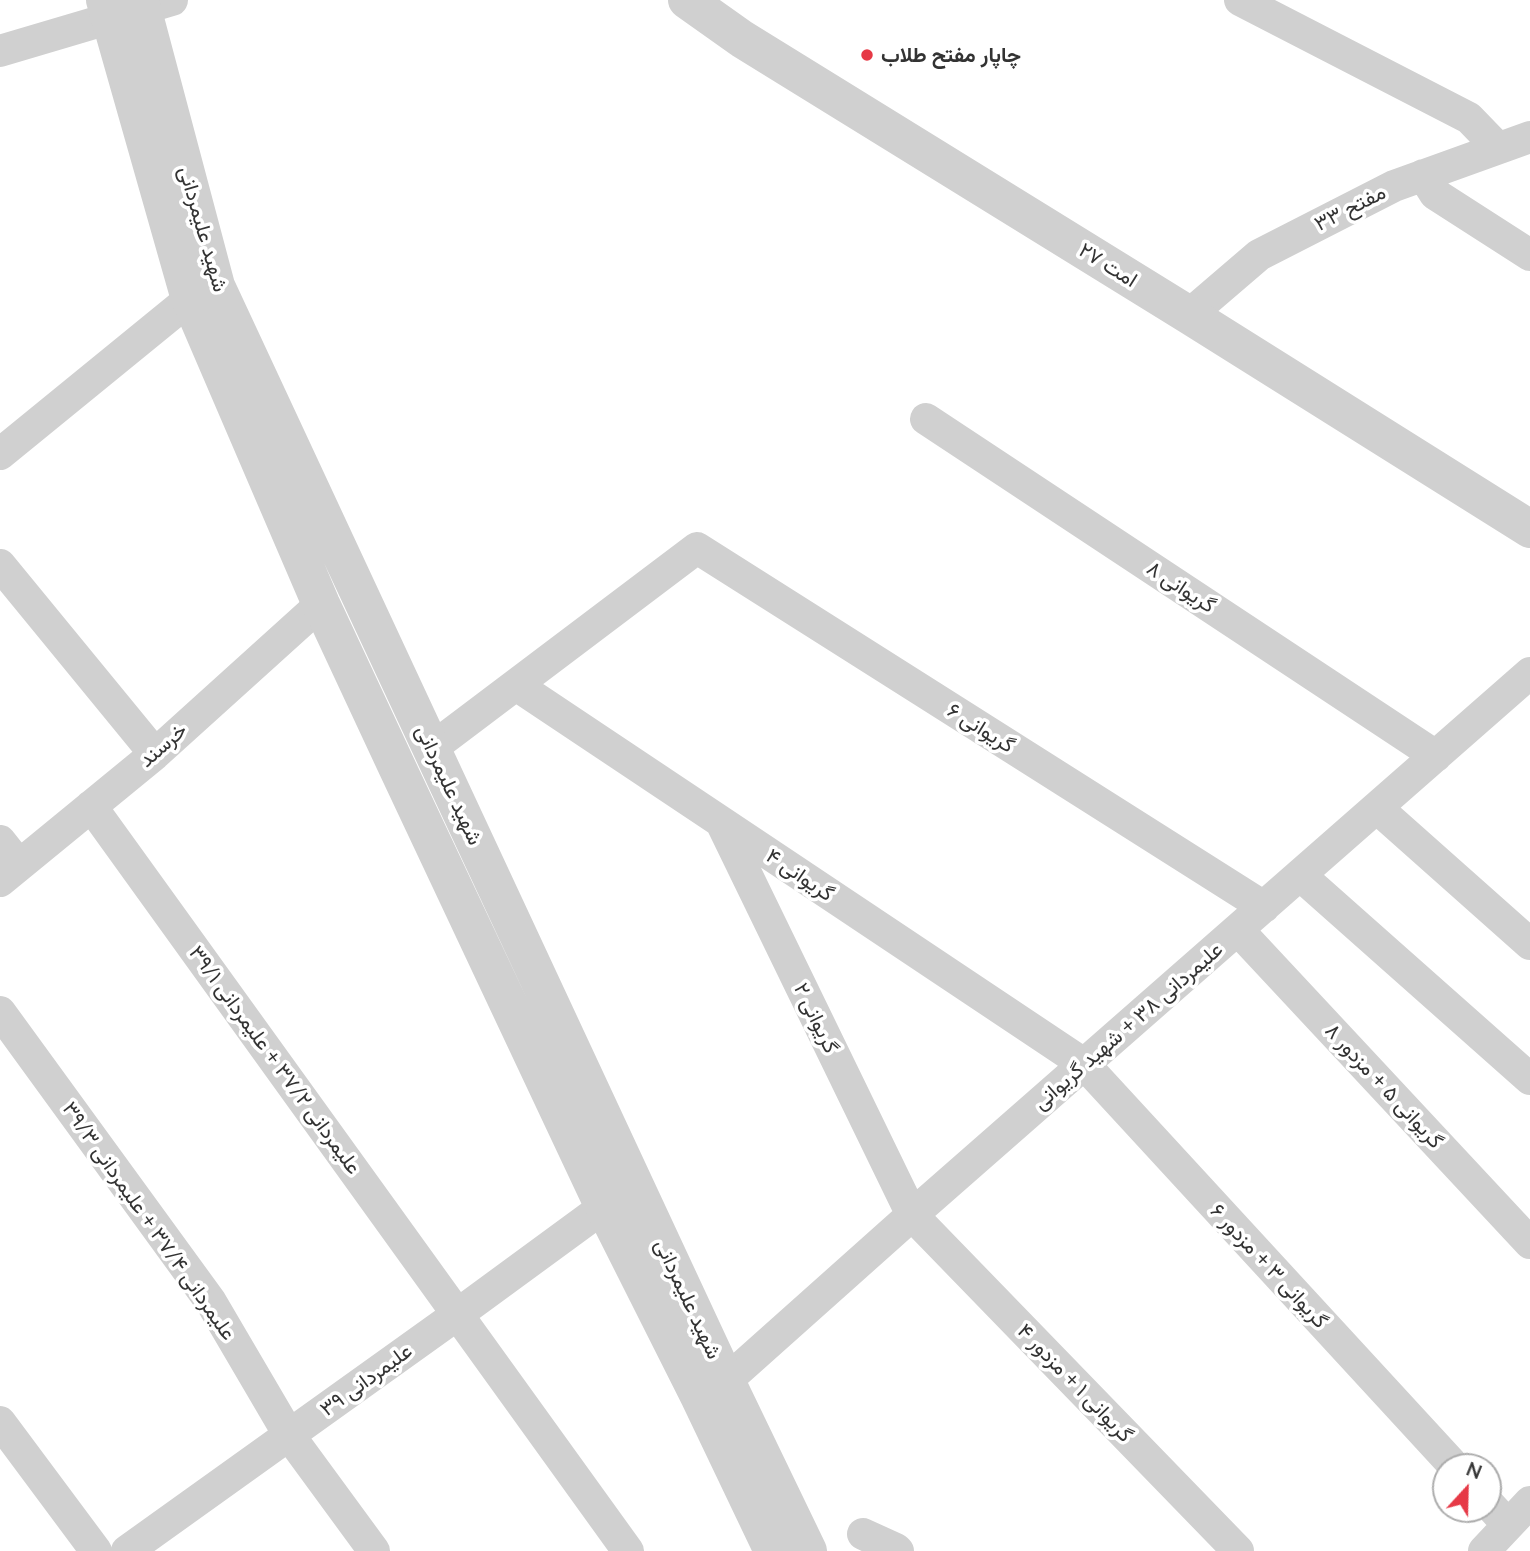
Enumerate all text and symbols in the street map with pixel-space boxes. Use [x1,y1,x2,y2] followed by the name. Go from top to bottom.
[881,42,1021,68] place label: چاپار مفتح طلاب
[859,47,875,63] marker: چاپار مفتح طلاب
[173,163,233,295] street label: شهید علیمردانی
[1310,179,1390,237] street label: مفتح ۳۳
[1074,237,1142,293] street label: امت ۲۷
[1142,556,1220,618] street label: گریوانی ۸
[943,698,1019,758] street label: گریوانی ۶
[134,717,192,773] street label: خرسند
[410,721,488,849] street label: شهید علیمردانی
[761,843,839,907] street label: گریوانی ۴
[1028,937,1228,1115] street label: علیمردانی ۳۸ + شهید گریوانی
[184,941,366,1179] street label: علیمردانی ۳۷/۲ + علیمردانی ۳۹/۱
[788,979,844,1057] street label: گریوانی ۲
[1320,1018,1448,1154] street label: گریوانی ۵ + مزدور ۸
[57,1097,241,1345] street label: علیمردانی ۳۷/۴ + علیمردانی ۳۹/۳
[1205,1199,1333,1333] street label: گریوانی ۳ + مزدور ۶
[649,1235,727,1363] street label: شهید علیمردانی
[1012,1319,1138,1447] street label: گریوانی ۱ + مزدور ۴
[315,1338,417,1422] street label: علیمردانی ۳۹
[1432,1453,1502,1523] north arrow
[1463,1457,1485,1483] text: N

